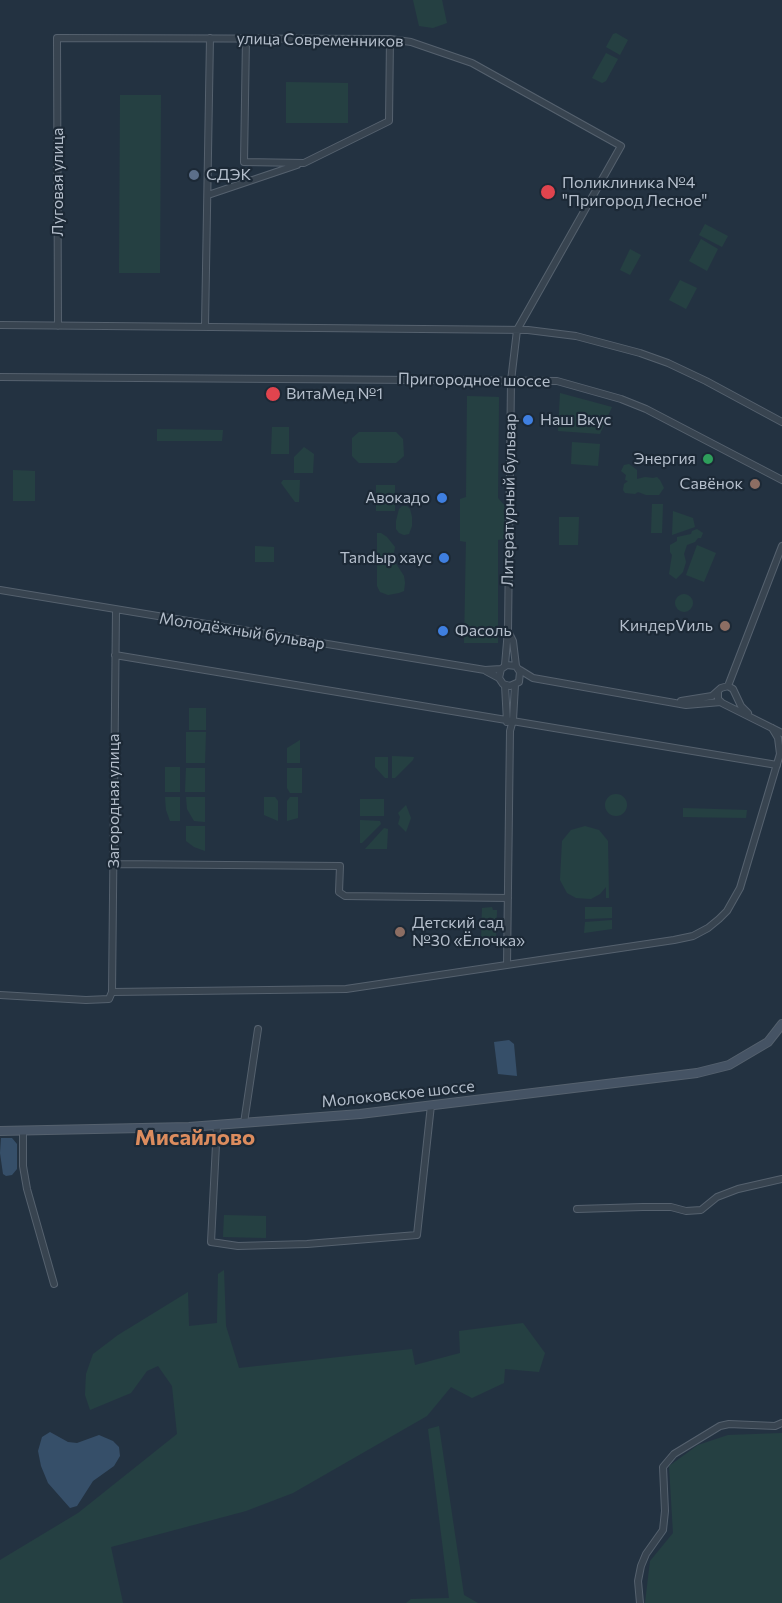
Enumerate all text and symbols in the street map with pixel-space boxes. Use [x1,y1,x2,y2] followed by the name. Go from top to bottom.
[236,29,404,51] street label: улица Современников
[48,128,68,236] street label: Луговая улица
[206,165,251,185] place label: СДЭК
[187,168,201,182] marker: СДЭК
[562,173,708,211] place label: Поликлиника №4 "Пригород Лесное"
[539,183,557,201] marker: Поликлиника №4 "Пригород Лесное"
[398,369,550,391] street label: Пригородное шоссе
[286,384,383,404] place label: ВитаМед №1
[264,385,282,403] marker: ВитаМед №1
[540,410,611,430] place label: Наш Вкус
[498,413,520,587] street label: Литературный бульвар
[521,413,535,427] marker: Наш Вкус
[634,449,696,469] place label: Энергия
[701,452,715,466] marker: Энергия
[680,474,743,494] place label: Савёнок
[748,477,762,491] marker: Савёнок
[365,488,430,508] place label: Авокадо
[435,491,449,505] marker: Авокадо
[340,548,432,568] place label: Tandыр хаус
[437,551,451,565] marker: Tandыр хаус
[158,608,326,654] street label: Молодёжный бульвар
[619,616,713,636] place label: КиндерVиль
[718,619,732,633] marker: КиндерVиль
[455,621,512,641] place label: Фасоль
[436,624,450,638] marker: Фасоль
[104,734,124,868] street label: Загородная улица
[412,913,525,951] place label: Детский сад №30 «Ёлочка»
[393,925,407,939] marker: Детский сад №30 «Ёлочка»
[320,1076,476,1112] street label: Молоковское шоссе
[135,1125,255,1151] district label: Мисайлово

